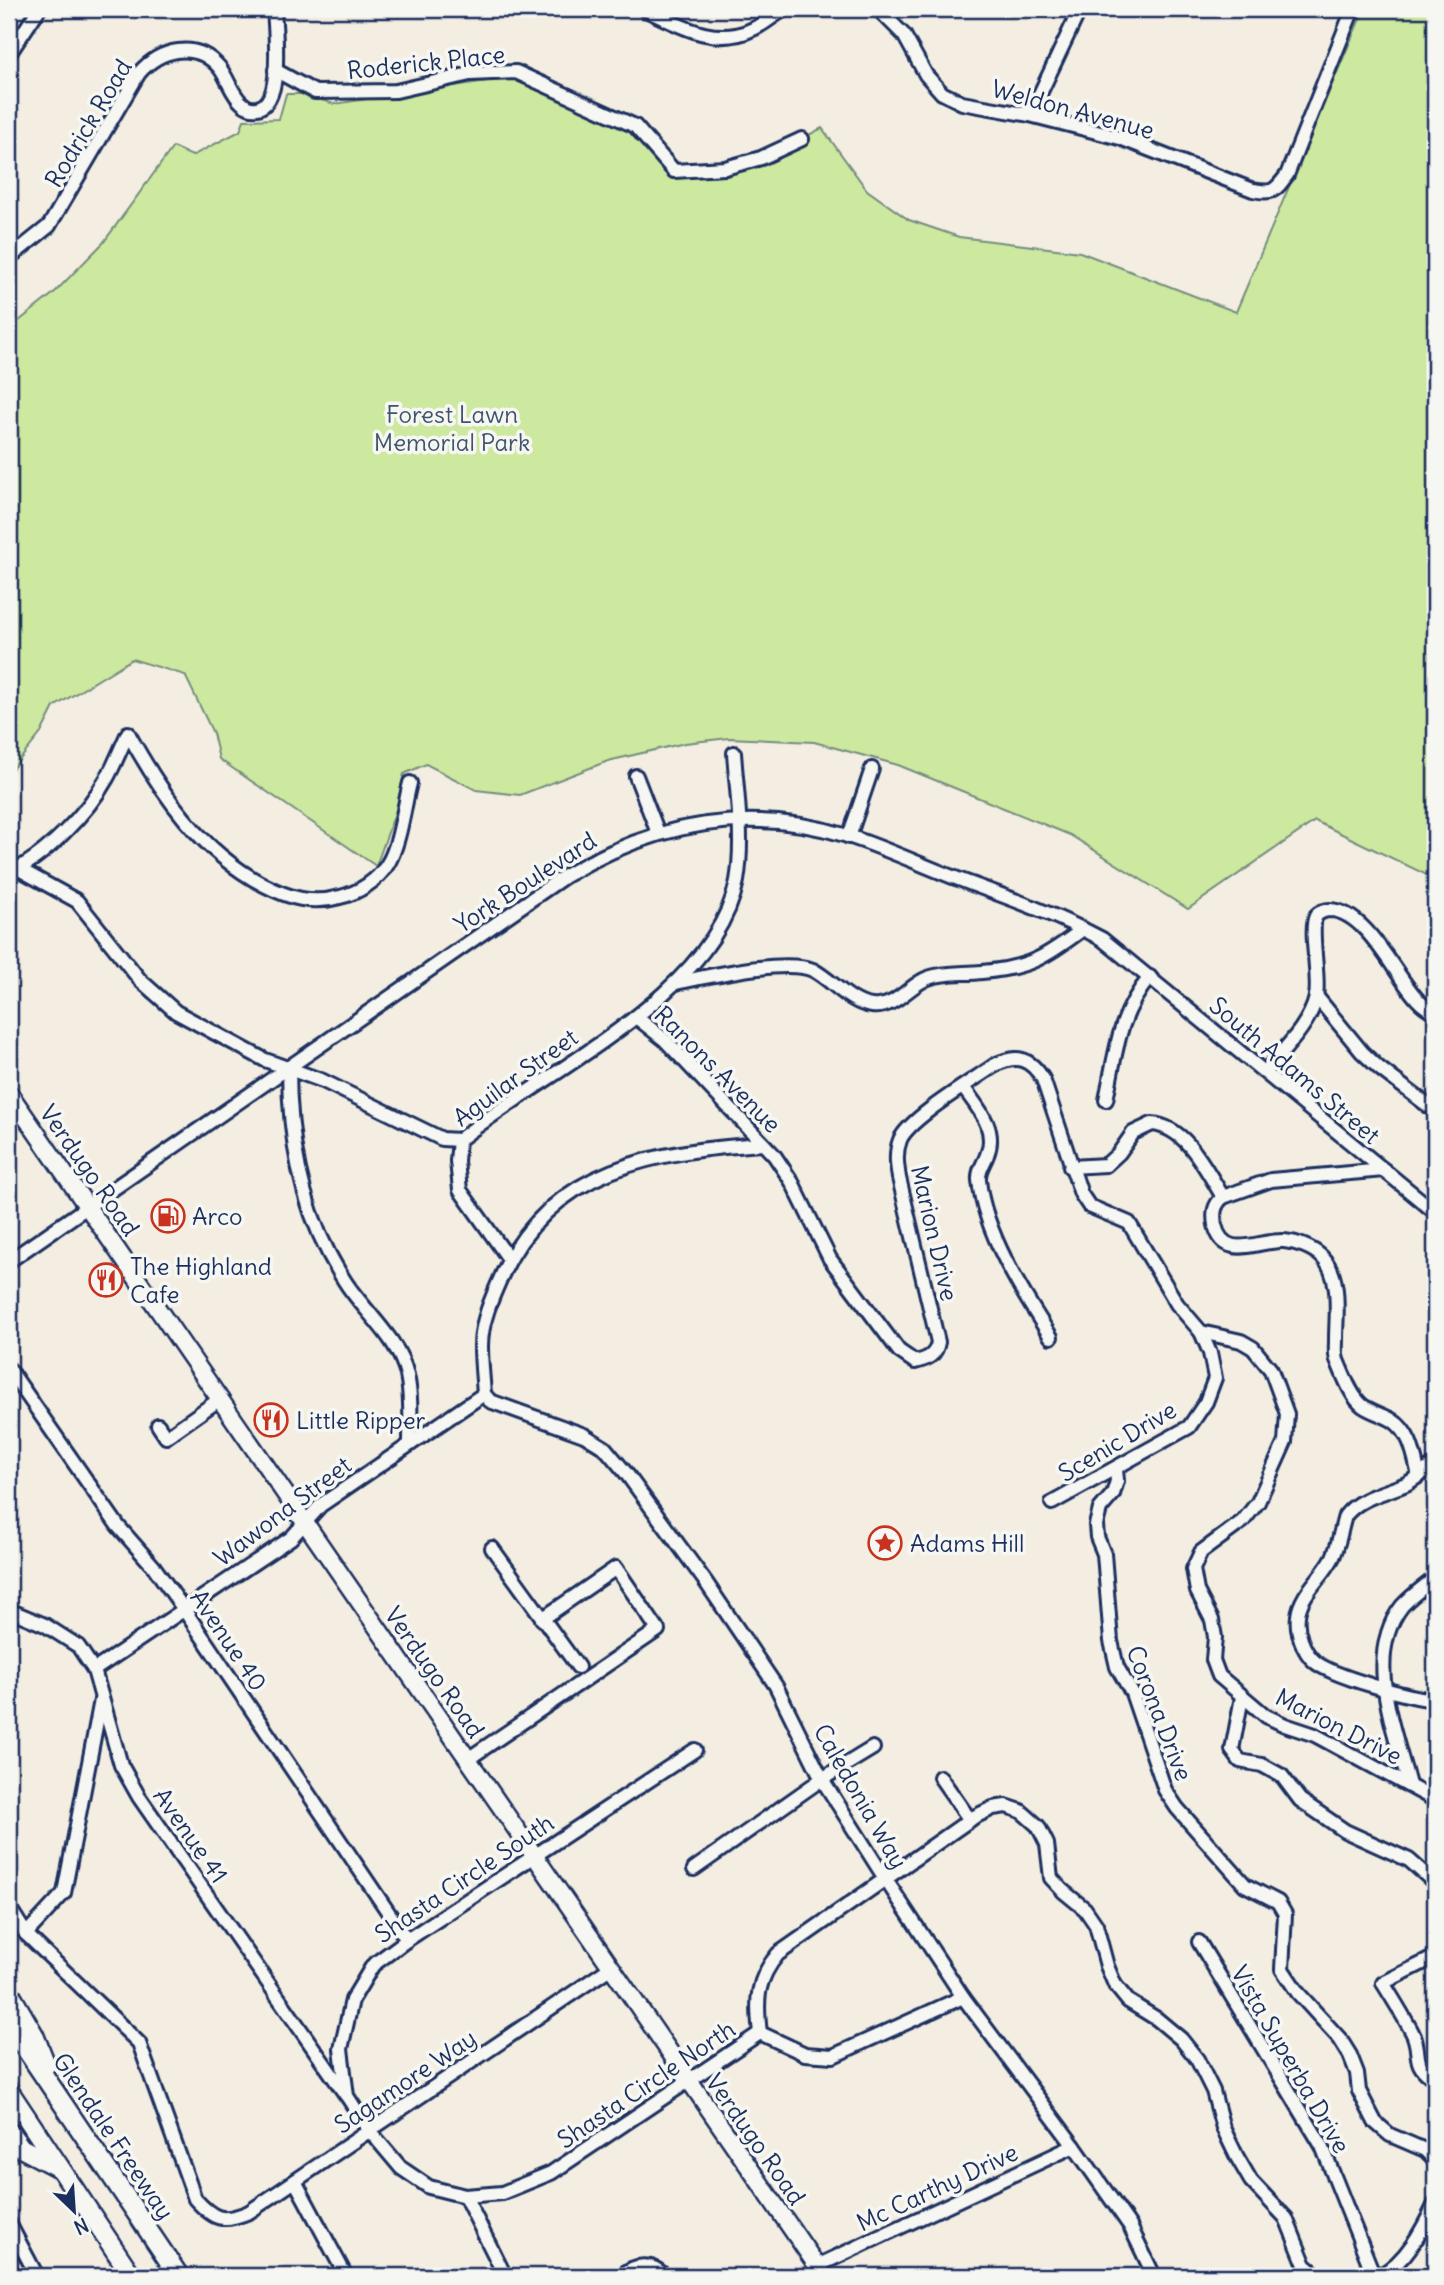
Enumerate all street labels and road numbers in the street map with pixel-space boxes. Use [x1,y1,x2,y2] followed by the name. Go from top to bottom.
[345,39,507,85] street label: Roderick Place
[38,53,138,193] street label: Rodrick Road
[989,73,1157,145] street label: Weldon Avenue
[448,825,602,939] street label: York Boulevard
[1204,990,1386,1150] street label: South Adams Street
[648,999,788,1139] street label: Ranons Avenue
[447,1022,583,1132] street label: Aguilar Street
[34,1099,146,1241] street label: Verdugo Road
[905,1162,965,1304] street label: Marion Drive
[1053,1394,1181,1488] street label: Scenic Drive
[207,1450,357,1572] street label: Wawona Street
[184,1584,274,1696] street label: Avenue 40
[379,1601,491,1743] street label: Verdugo Road
[1121,1641,1199,1785] street label: Corona Drive
[1271,1681,1407,1771] street label: Marion Drive
[807,1718,915,1874] street label: Caledonia Way
[147,1782,235,1888] street label: Avenue 41
[369,1807,559,1949] street label: Shasta Circle South
[1225,1960,1357,2158] street label: Vista Superba Drive
[551,2013,741,2155] street label: Shasta Circle North
[328,2023,482,2139] street label: Sagamore Way
[47,2047,181,2225] street label: Glendale Freeway
[700,2068,812,2210] street label: Verdugo Road
[852,2137,1022,2237] street label: Mc Carthy Drive

